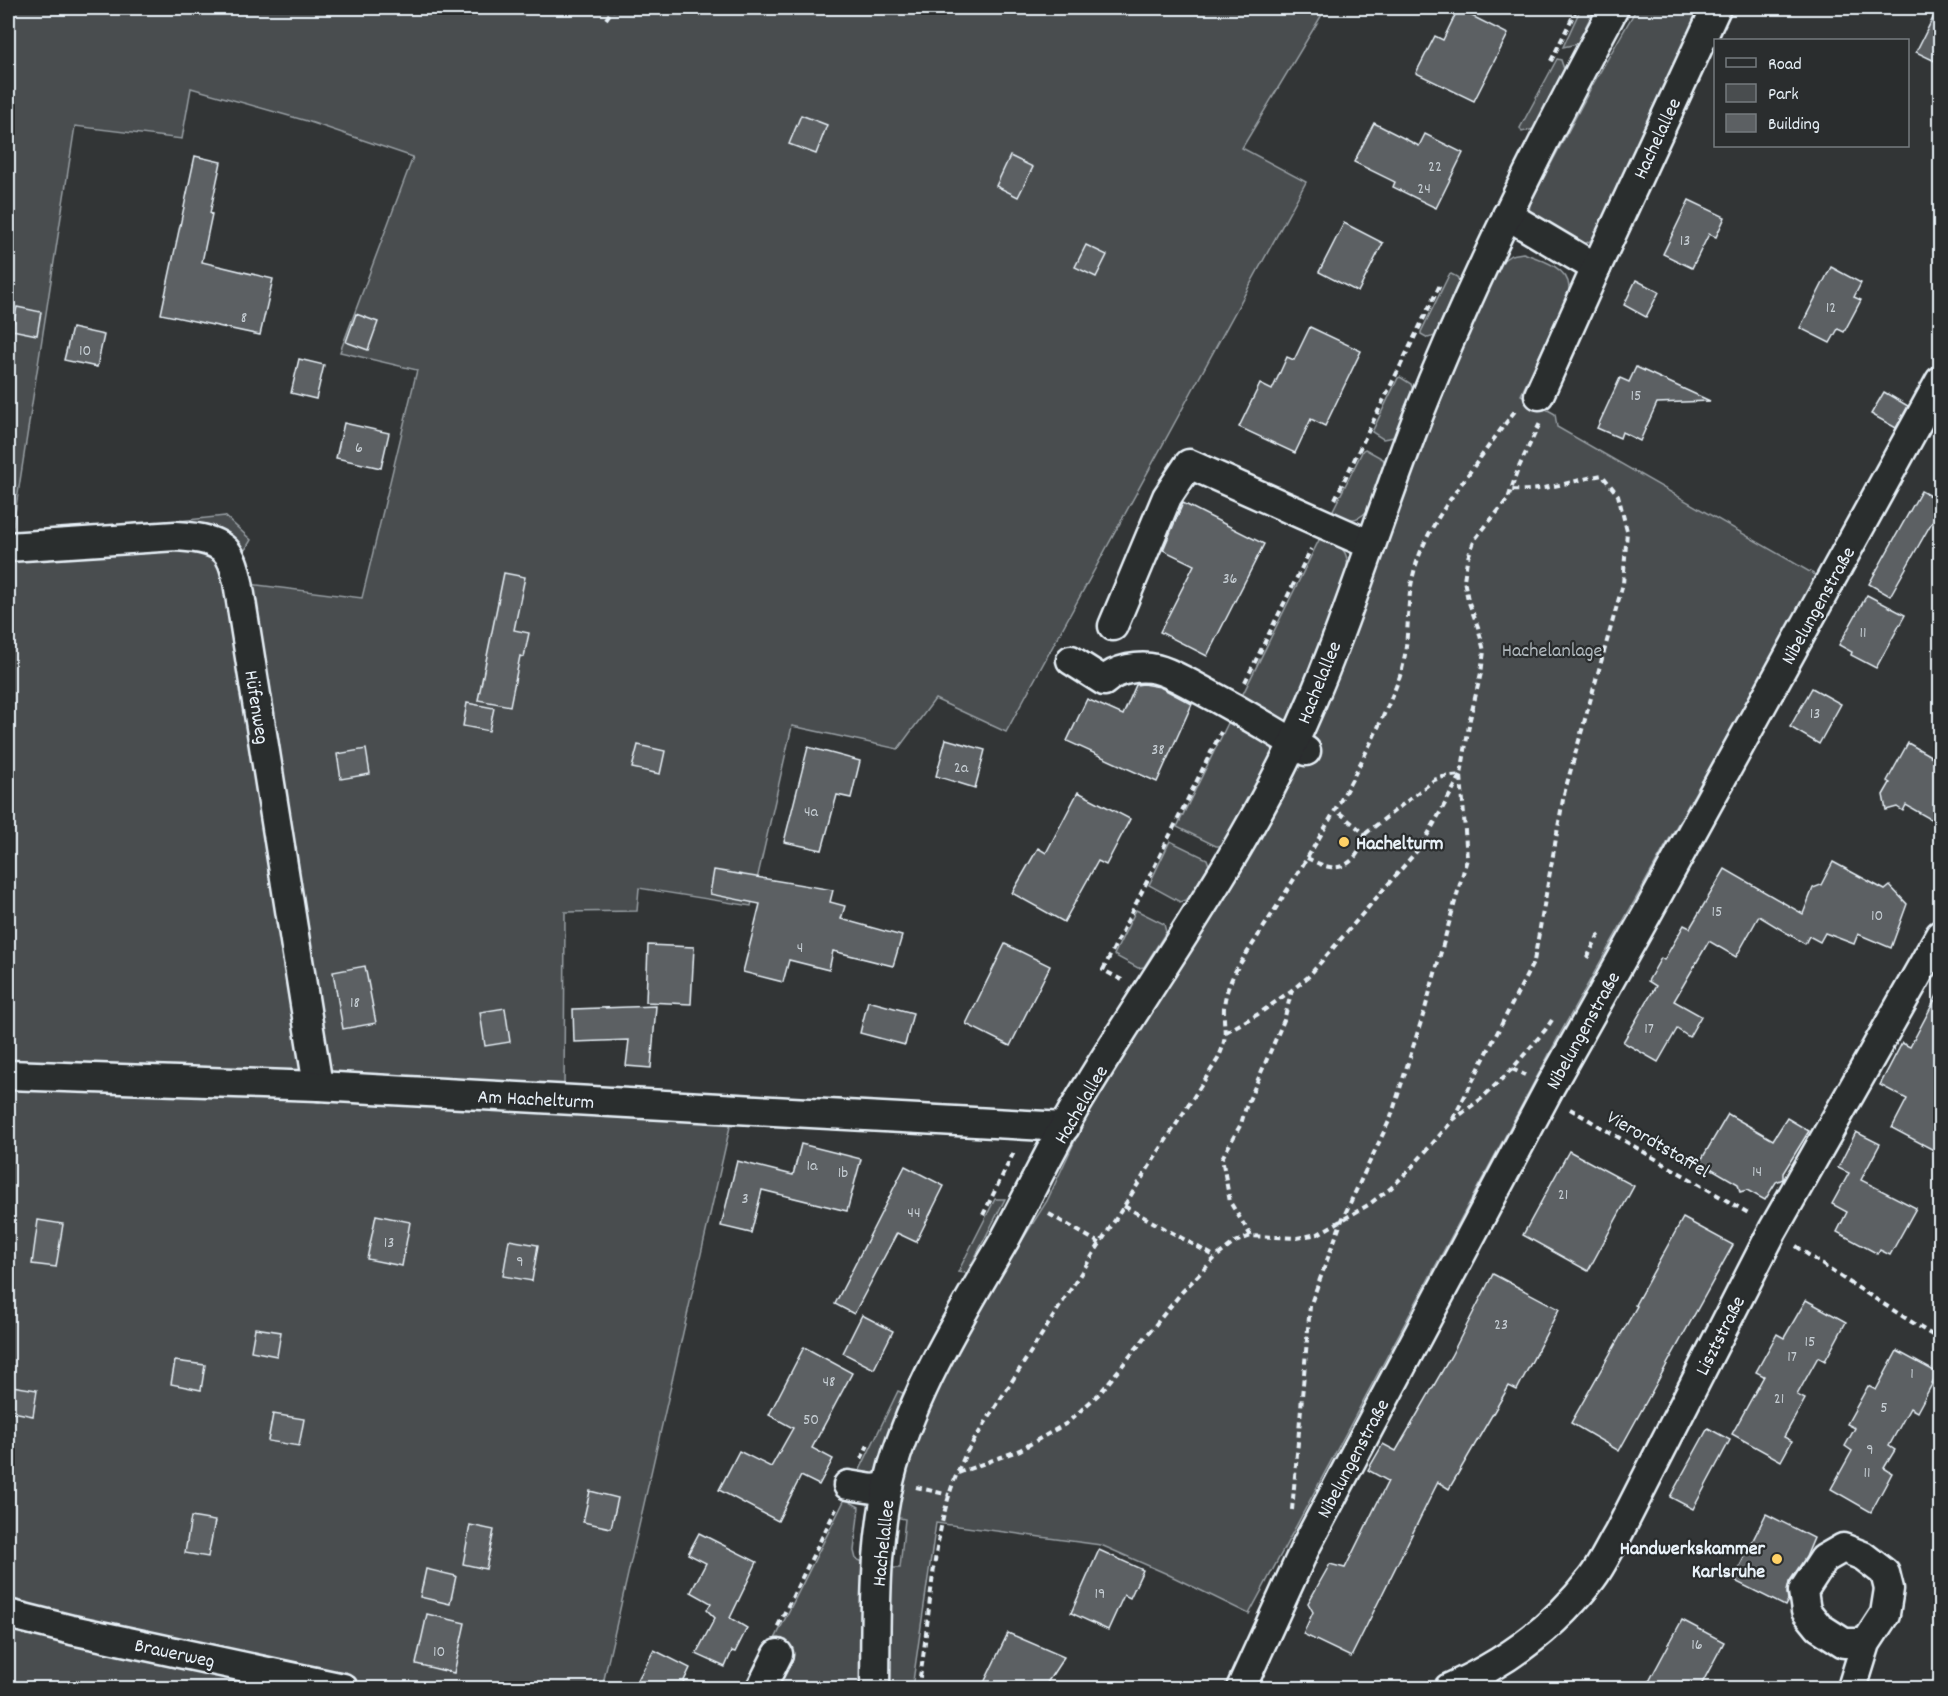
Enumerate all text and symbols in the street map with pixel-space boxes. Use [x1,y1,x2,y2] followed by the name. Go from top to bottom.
[1714,39,1909,147] legend
[1768,53,1802,78] text: Road
[1768,83,1799,108] text: Park
[1628,94,1690,185] street label: Hachelallee
[1768,113,1820,138] text: Building
[1428,156,1442,179] house number: 22
[1417,178,1431,201] house number: 24
[1680,230,1690,253] house number: 13
[1826,297,1836,320] house number: 12
[241,307,247,330] house number: 8
[79,340,91,363] house number: 10
[1631,385,1641,408] house number: 15
[355,437,363,460] house number: 6
[1776,542,1864,671] street label: Nibelungenstraße
[1223,568,1238,591] house number: 36
[1859,622,1867,645] house number: 11
[1292,637,1350,729] street label: Hachelallee
[1502,638,1603,666] park label: Hachelanlage
[235,669,275,746] street label: Hüfenweg
[1810,703,1820,726] house number: 13
[1151,739,1165,762] house number: 38
[954,757,969,780] house number: 2a
[804,801,819,824] house number: 4a
[1356,831,1444,859] place label: Hachelturm
[1337,835,1351,849] marker: Hachelturm
[1712,901,1722,924] house number: 15
[1871,905,1883,928] house number: 10
[797,937,803,960] house number: 4
[1541,967,1629,1096] street label: Nibelungenstraße
[350,992,360,1015] house number: 18
[1644,1018,1654,1041] house number: 17
[1049,1061,1117,1150] street label: Hachelallee
[477,1084,595,1118] street label: Am Hachelturm
[1601,1105,1714,1187] street label: Vierordtstaffel
[806,1155,818,1178] house number: 1a
[1752,1161,1762,1184] house number: 14
[838,1162,848,1185] house number: 1b
[1558,1184,1568,1207] house number: 21
[741,1188,749,1211] house number: 3
[907,1202,921,1225] house number: 44
[384,1232,394,1255] house number: 13
[516,1251,524,1274] house number: 9
[1690,1291,1754,1381] street label: Lisztstraße
[1494,1314,1508,1337] house number: 23
[1805,1331,1815,1354] house number: 15
[1787,1346,1797,1369] house number: 17
[1910,1363,1914,1386] house number: 1
[822,1371,836,1394] house number: 48
[1774,1388,1784,1411] house number: 21
[1311,1395,1398,1524] street label: Nibelungenstraße
[1880,1397,1888,1420] house number: 5
[803,1409,819,1432] house number: 50
[1866,1439,1874,1462] house number: 9
[1863,1462,1871,1485] house number: 11
[867,1498,903,1588] street label: Hachelallee
[1620,1536,1766,1587] place label: Handwerkskammer Karlsruhe
[1770,1552,1784,1566] marker: Handwerkskammer Karlsruhe
[1095,1583,1105,1606] house number: 19
[132,1633,217,1677] street label: Brauerweg
[1691,1634,1703,1657] house number: 16
[433,1641,445,1664] house number: 10

